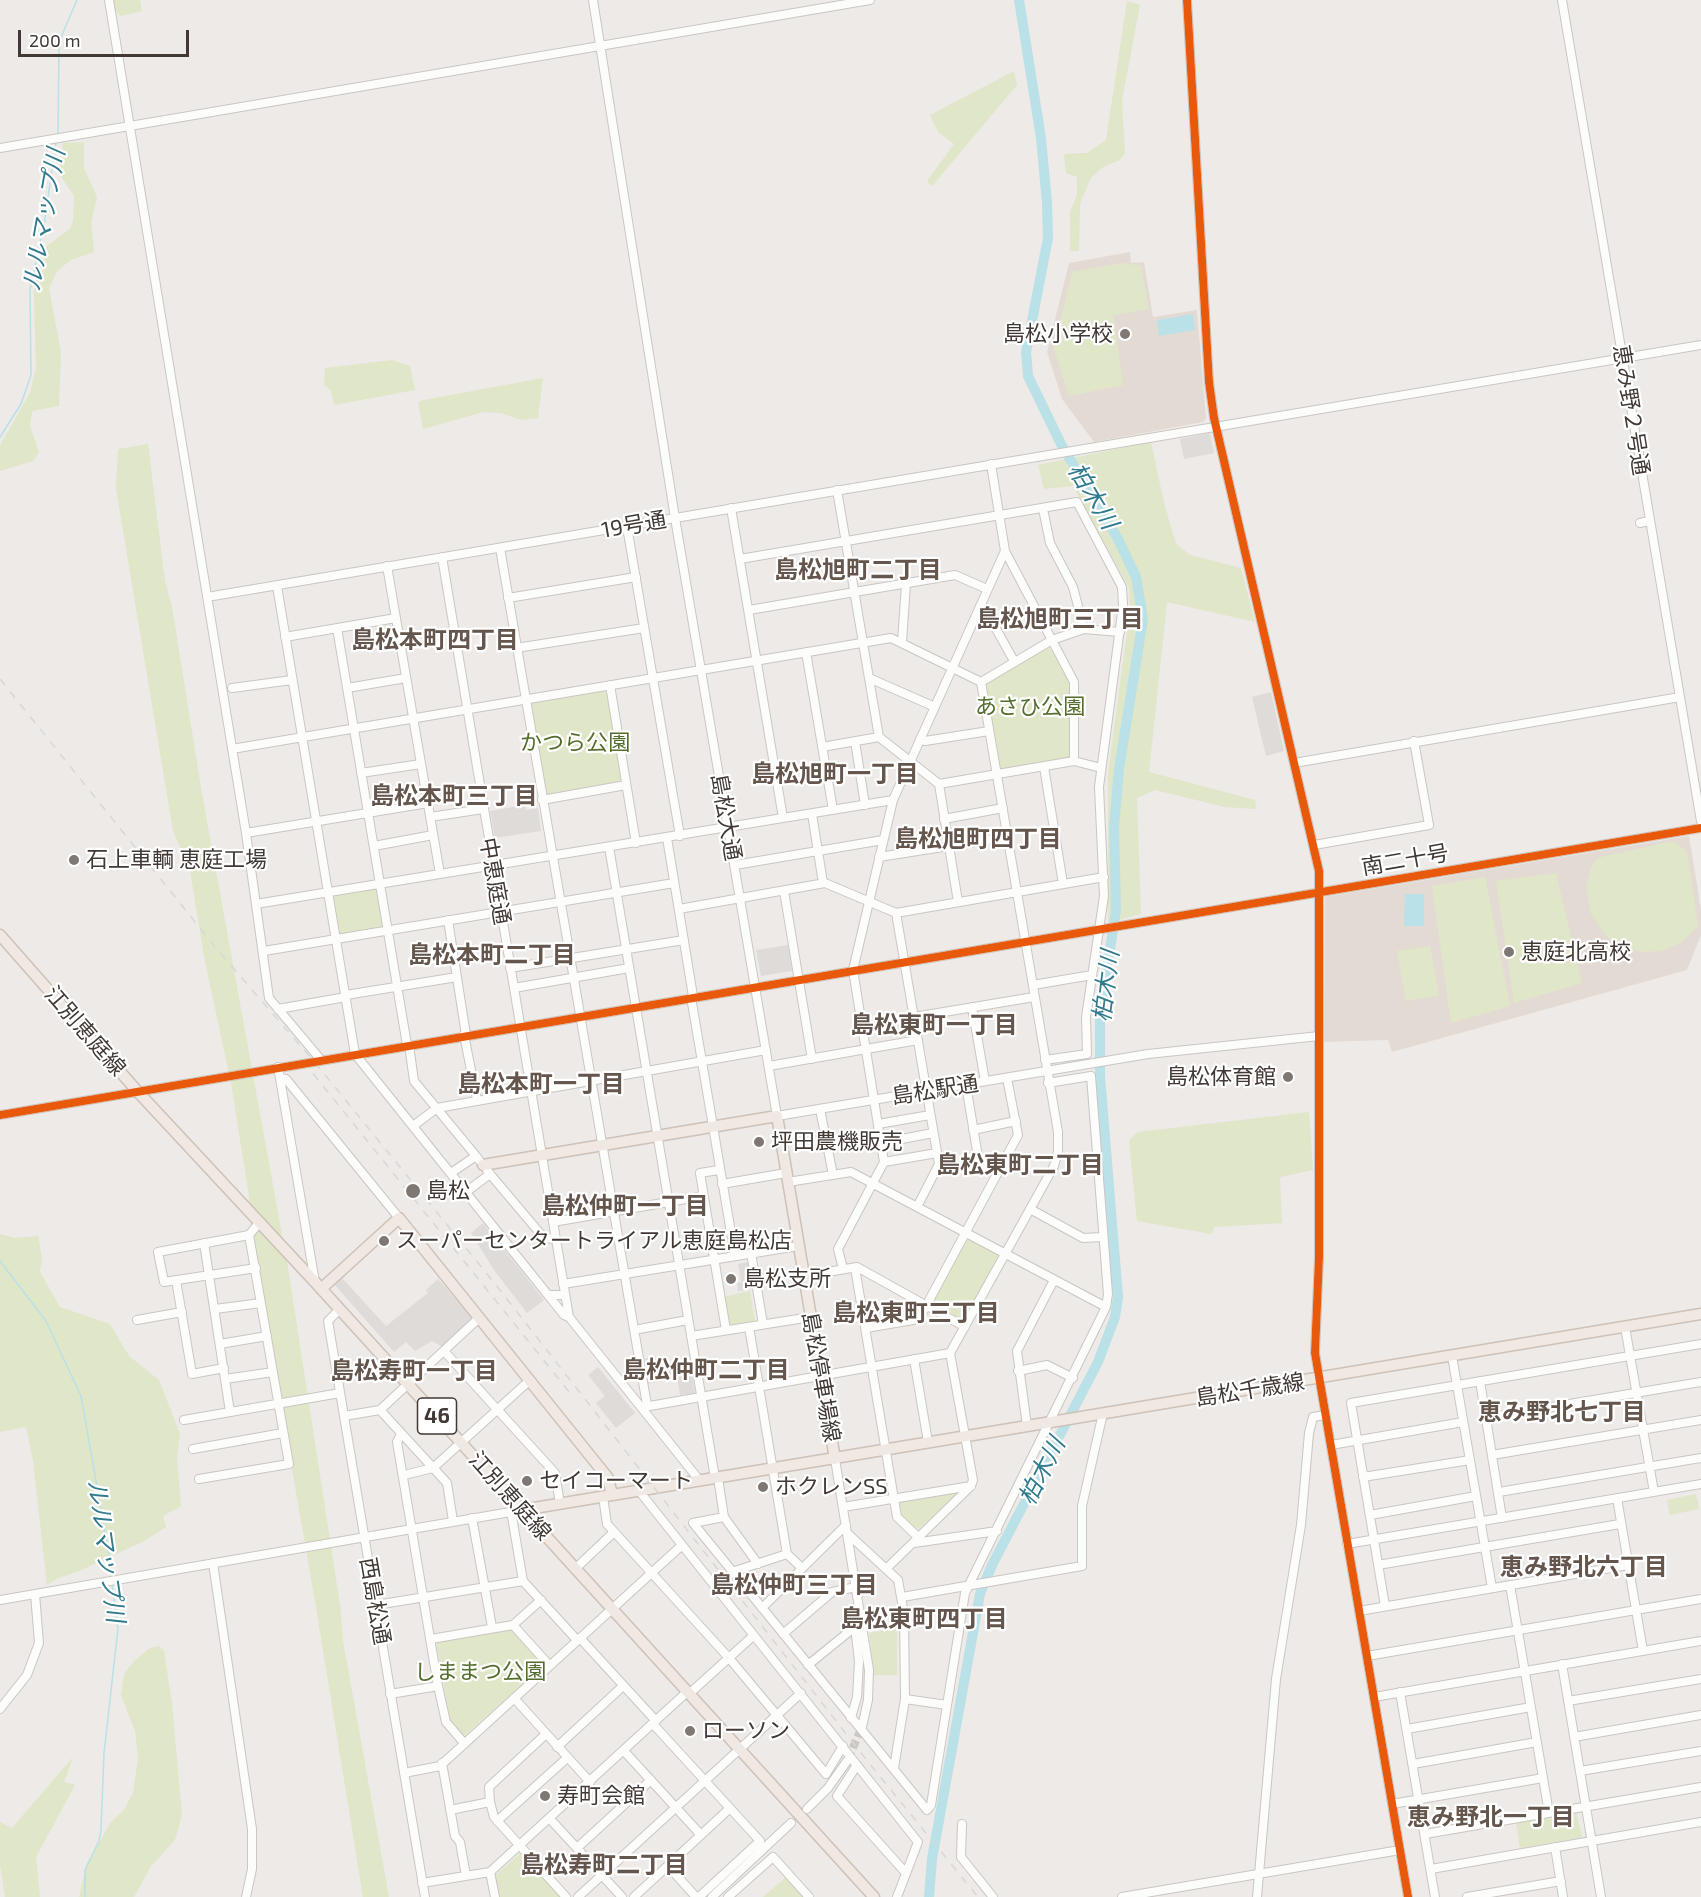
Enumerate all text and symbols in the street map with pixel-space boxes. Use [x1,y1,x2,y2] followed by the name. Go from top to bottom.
[21,18,192,56] scale bar
[29,29,81,51] text: 200 m
[17,147,71,293] water label: ルルマップ川
[1003,321,1113,347] place label: 島松小学校
[1118,327,1132,341] marker: 島松小学校
[1608,343,1654,477] street label: 恵み野２号通
[1062,458,1124,534] water label: 柏木川
[600,506,668,544] street label: 19号通
[774,556,942,584] district label: 島松旭町二丁目
[976,605,1144,633] district label: 島松旭町三丁目
[351,626,519,654] district label: 島松本町四丁目
[975,694,1085,720] park label: あさひ公園
[520,730,630,756] park label: かつら公園
[751,760,919,788] district label: 島松旭町一丁目
[705,771,747,863] street label: 島松大通
[370,782,538,810] district label: 島松本町三丁目
[894,825,1062,853] district label: 島松旭町四丁目
[474,835,516,927] street label: 中恵庭通
[1359,839,1451,881] street label: 南二十号
[86,847,267,873] place label: 石上車輌 恵庭工場
[67,853,81,867] marker: 石上車輌 恵庭工場
[1521,939,1631,965] place label: 恵庭北高校
[408,941,576,969] district label: 島松本町二丁目
[1502,945,1516,959] marker: 恵庭北高校
[1087,949,1125,1023] water label: 柏木川
[39,981,131,1081] street label: 江別恵庭線
[850,1011,1018,1039] district label: 島松東町一丁目
[1166,1064,1276,1090] place label: 島松体育館
[457,1070,625,1098] district label: 島松本町一丁目
[889,1070,981,1110] street label: 島松駅通
[1281,1070,1295,1084] marker: 島松体育館
[771,1129,903,1155] place label: 坪田農機販売
[752,1135,766,1149] marker: 坪田農機販売
[936,1151,1104,1179] district label: 島松東町二丁目
[426,1178,470,1204] place label: 島松
[404,1182,422,1200] marker: 島松
[541,1192,709,1220] district label: 島松仲町一丁目
[396,1228,792,1254] place label: スーパーセンタートライアル恵庭島松店
[377,1234,391,1248] marker: スーパーセンタートライアル恵庭島松店
[743,1266,831,1292] place label: 島松支所
[724,1272,738,1286] marker: 島松支所
[832,1299,1000,1327] district label: 島松東町三丁目
[797,1310,845,1444] street label: 島松停車場線
[622,1356,790,1384] district label: 島松仲町二丁目
[330,1357,498,1385] district label: 島松寿町一丁目
[1194,1368,1306,1412] street label: 島松千歳線
[418,1398,456,1434] road number: 46
[1478,1398,1646,1426] district label: 恵み野北七丁目
[1013,1432,1071,1510] water label: 柏木川
[463,1446,557,1546] street label: 江別恵庭線
[539,1468,693,1494] place label: セイコーマート
[520,1474,534,1488] marker: セイコーマート
[775,1474,888,1500] place label: ホクレンSS
[82,1478,130,1624] water label: ルルマップ川
[756,1480,770,1494] marker: ホクレンSS
[1500,1553,1668,1581] district label: 恵み野北六丁目
[354,1555,396,1647] street label: 西島松通
[710,1571,878,1599] district label: 島松仲町三丁目
[840,1605,1008,1633] district label: 島松東町四丁目
[414,1659,546,1685] park label: しままつ公園
[702,1718,790,1744] place label: ローソン
[683,1724,697,1738] marker: ローソン
[557,1783,645,1809] place label: 寿町会館
[538,1789,552,1803] marker: 寿町会館
[1407,1803,1575,1831] district label: 恵み野北一丁目
[520,1851,688,1879] district label: 島松寿町二丁目

